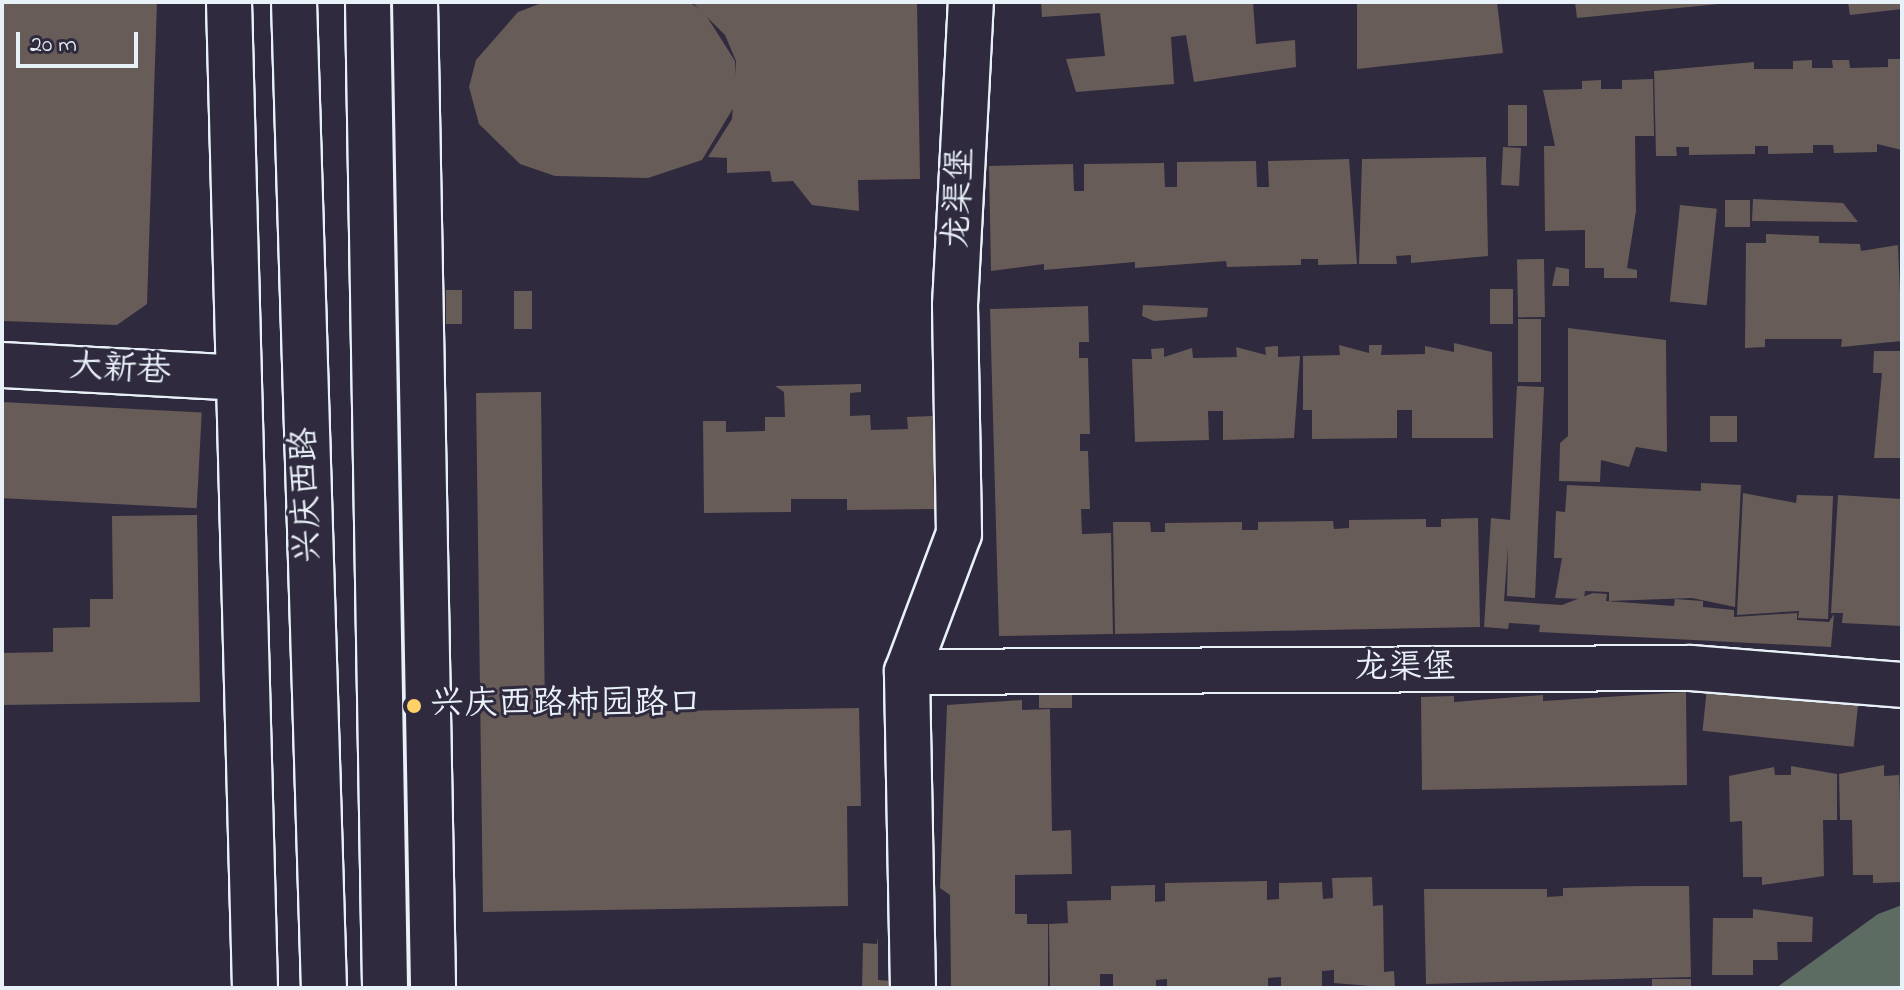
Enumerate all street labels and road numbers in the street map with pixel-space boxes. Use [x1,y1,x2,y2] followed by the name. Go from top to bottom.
[938,146,984,250] street label: 龙渠堡
[68,348,172,394] street label: 大新巷
[285,426,331,564] street label: 兴庆西路
[1354,650,1456,690] street label: 龙渠堡

